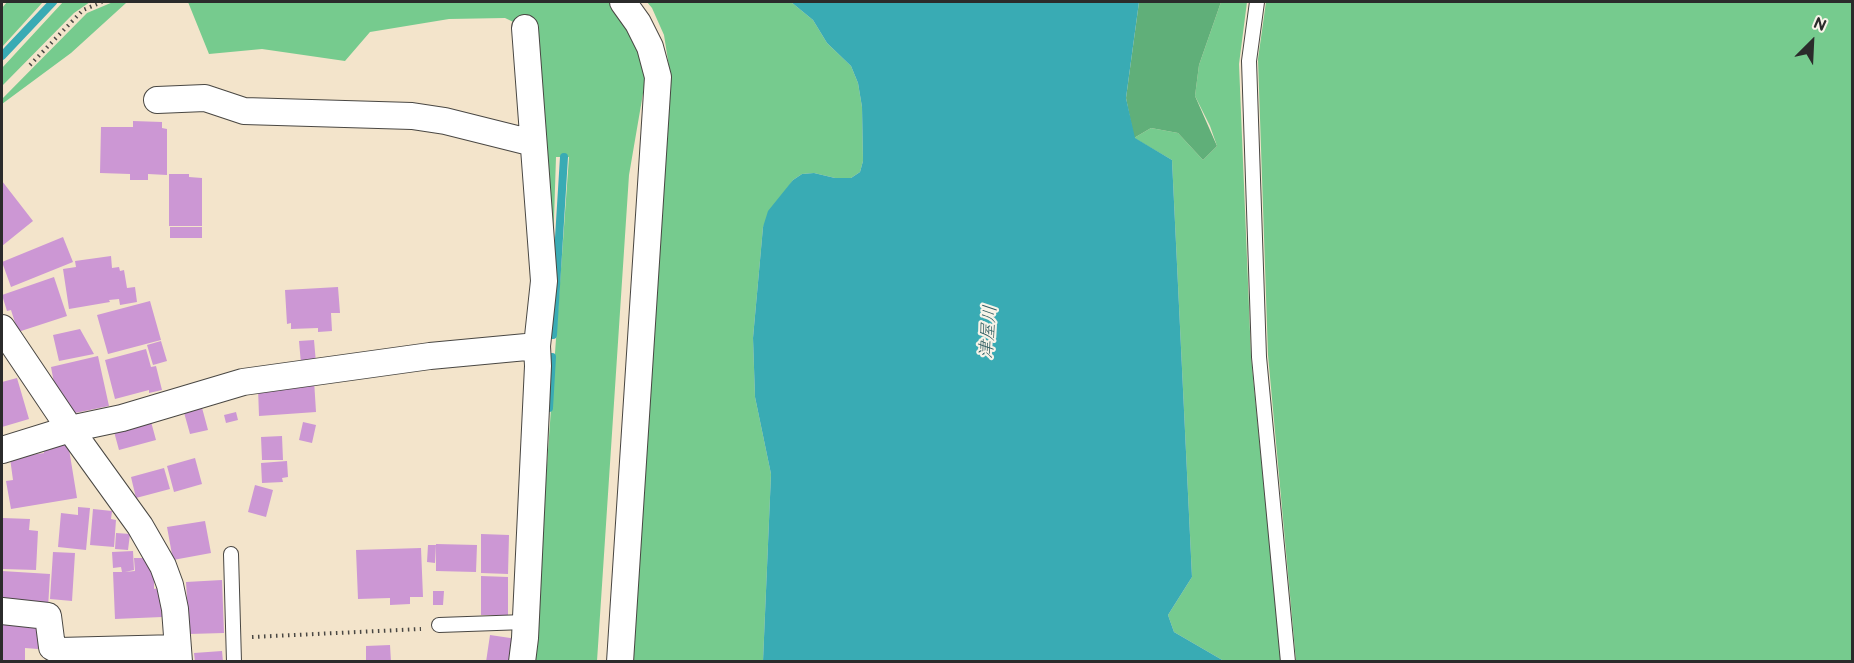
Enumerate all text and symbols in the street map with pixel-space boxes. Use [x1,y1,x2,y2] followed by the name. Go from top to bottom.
[1782,12,1842,72] north arrow
[1810,14,1829,36] text: N
[976,304,1002,360] water label: 津屋川

